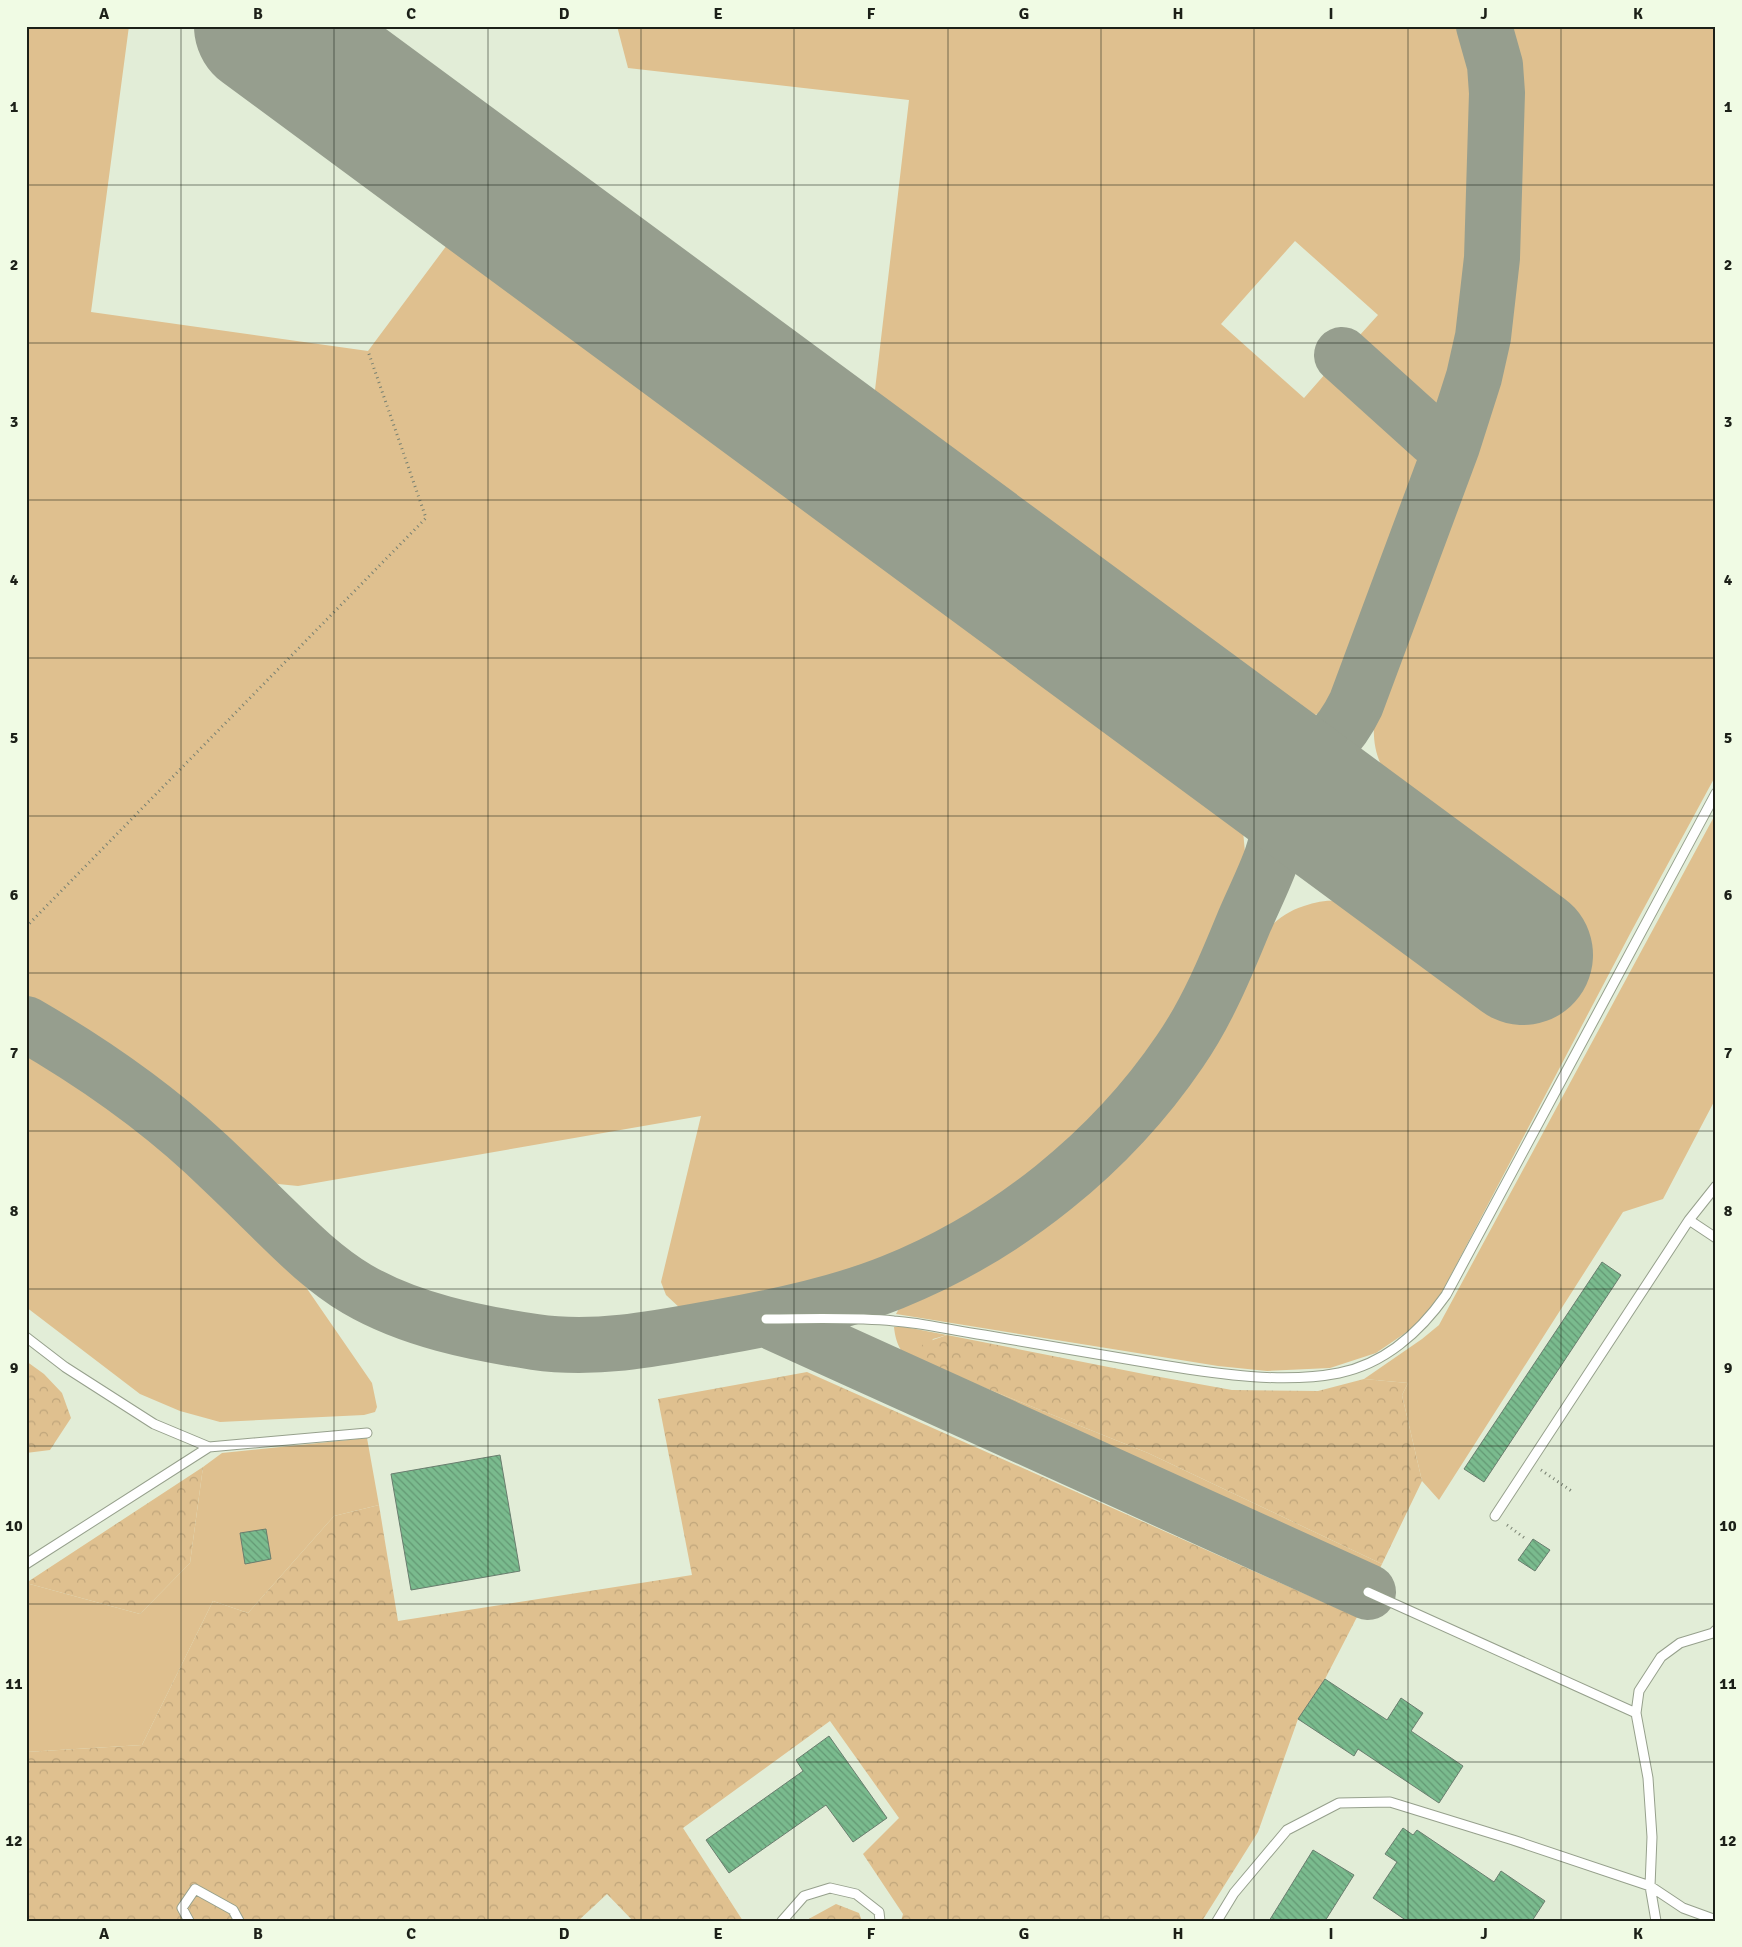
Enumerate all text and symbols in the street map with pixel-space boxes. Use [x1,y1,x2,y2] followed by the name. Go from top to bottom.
[99,4,110,24] text: A
[253,4,263,24] text: B
[406,4,416,24] text: C
[559,4,570,24] text: D
[713,4,723,24] text: E
[867,4,876,24] text: F
[1019,4,1029,24] text: G
[1173,4,1183,24] text: H
[1328,4,1334,24] text: I
[1480,4,1488,24] text: J
[1633,4,1643,24] text: K
[10,97,19,117] text: 1
[1724,97,1733,117] text: 1
[10,255,18,275] text: 2
[1724,255,1732,275] text: 2
[10,412,18,432] text: 3
[1724,412,1732,432] text: 3
[10,570,19,590] text: 4
[1724,570,1733,590] text: 4
[10,728,18,748] text: 5
[1724,728,1732,748] text: 5
[10,885,19,905] text: 6
[1724,885,1733,905] text: 6
[10,1043,19,1063] text: 7
[1724,1043,1733,1063] text: 7
[10,1201,19,1221] text: 8
[1724,1201,1733,1221] text: 8
[10,1358,19,1378] text: 9
[1724,1358,1733,1378] text: 9
[5,1516,23,1536] text: 10
[1719,1516,1737,1536] text: 10
[5,1674,23,1694] text: 11
[1719,1674,1737,1694] text: 11
[5,1831,23,1851] text: 12
[1719,1831,1737,1851] text: 12
[99,1924,110,1944] text: A
[253,1924,263,1944] text: B
[406,1924,416,1944] text: C
[559,1924,570,1944] text: D
[713,1924,723,1944] text: E
[867,1924,876,1944] text: F
[1019,1924,1029,1944] text: G
[1173,1924,1183,1944] text: H
[1328,1924,1334,1944] text: I
[1480,1924,1488,1944] text: J
[1633,1924,1643,1944] text: K

